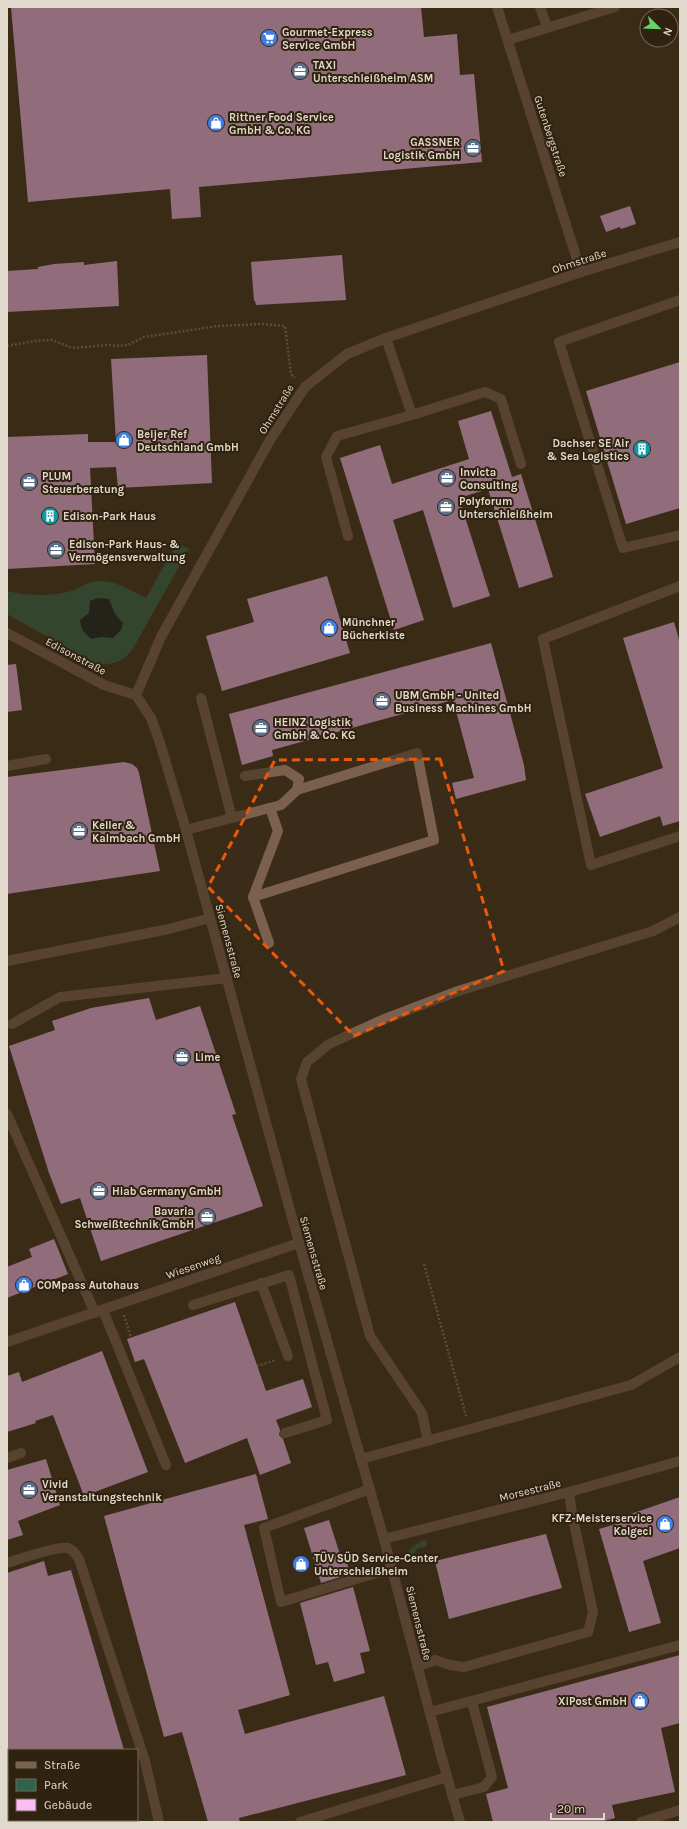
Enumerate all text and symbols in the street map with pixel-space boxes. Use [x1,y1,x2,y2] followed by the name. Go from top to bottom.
[639,8,679,48] north arrow
[282,26,373,52] place label: Gourmet-Express Service GmbH
[660,26,675,38] text: N
[259,28,279,48] supermarket icon: Gourmet-Express Service GmbH
[313,59,433,85] place label: TAXI Unterschleißheim ASM
[290,61,310,81] office icon: TAXI Unterschleißheim ASM
[531,94,570,179] street label: Gutenbergstraße
[229,111,334,137] place label: Rittner Food Service GmbH & Co. KG
[206,113,226,133] shop icon: Rittner Food Service GmbH & Co. KG
[383,136,460,162] place label: GASSNER Logistik GmbH
[463,138,483,158] office icon: GASSNER Logistik GmbH
[550,246,608,276] street label: Ohmstraße
[256,382,297,437] street label: Ohmstraße
[137,428,239,454] place label: Beijer Ref Deutschland GmbH
[114,430,134,450] shop icon: Beijer Ref Deutschland GmbH
[546,437,630,463] place label: Dachser SE Air & Sea Logistics
[632,439,652,459] building icon: Dachser SE Air & Sea Logistics
[460,466,518,492] place label: Invicta Consulting
[437,468,457,488] office icon: Invicta Consulting
[42,470,125,496] place label: PLUM Steuerberatung
[19,472,39,492] office icon: PLUM Steuerberatung
[459,495,553,521] place label: Polyforum Unterschleißheim
[436,497,456,517] office icon: Polyforum Unterschleißheim
[40,506,60,526] building icon: Edison-Park Haus
[63,510,156,523] place label: Edison-Park Haus
[69,538,186,564] place label: Edison-Park Haus- & Vermögensverwaltung
[46,540,66,560] office icon: Edison-Park Haus- & Vermögensverwaltung
[342,616,405,642] place label: Münchner Bücherkiste
[319,618,339,638] shop icon: Münchner Bücherkiste
[43,635,109,678] street label: Edisonstraße
[395,689,532,715] place label: UBM GmbH - United Business Machines GmbH
[372,691,392,711] office icon: UBM GmbH - United Business Machines GmbH
[274,716,356,742] place label: HEINZ Logistik GmbH & Co. KG
[251,718,271,738] office icon: HEINZ Logistik GmbH & Co. KG
[92,819,180,845] place label: Keller & Kalmbach GmbH
[69,821,89,841] office icon: Keller & Kalmbach GmbH
[212,903,245,980] street label: Siemensstraße
[172,1047,192,1067] office icon: Lime
[195,1051,220,1064] place label: Lime
[89,1181,109,1201] office icon: Hiab Germany GmbH
[112,1185,221,1198] place label: Hiab Germany GmbH
[74,1205,194,1231] place label: Bavaria Schweißtechnik GmbH
[197,1207,217,1227] office icon: Bavaria Schweißtechnik GmbH
[297,1215,330,1292] street label: Siemensstraße
[164,1251,223,1282] street label: Wiesenweg
[14,1275,34,1295] shop icon: COMpass Autohaus
[37,1279,139,1292] place label: COMpass Autohaus
[498,1476,563,1504] street label: Morsestraße
[42,1478,162,1504] place label: Vivid Veranstaltungstechnik
[19,1480,39,1500] office icon: Vivid Veranstaltungstechnik
[552,1512,652,1538] place label: KFZ-Meisterservice Kolgeci
[655,1514,675,1534] shop icon: KFZ-Meisterservice Kolgeci
[314,1551,439,1578] place label: TÜV SÜD Service-Center Unterschleißheim
[291,1554,311,1574] shop icon: TÜV SÜD Service-Center Unterschleißheim
[403,1585,434,1662] street label: Siemensstraße
[630,1691,650,1711] shop icon: XiPost GmbH
[558,1695,627,1708] place label: XiPost GmbH
[8,1749,138,1821] legend
[44,1758,80,1772] text: Straße
[44,1778,69,1792] text: Park
[551,1795,604,1821] scale bar
[44,1798,92,1812] text: Gebäude
[557,1802,585,1816] text: 20 m

